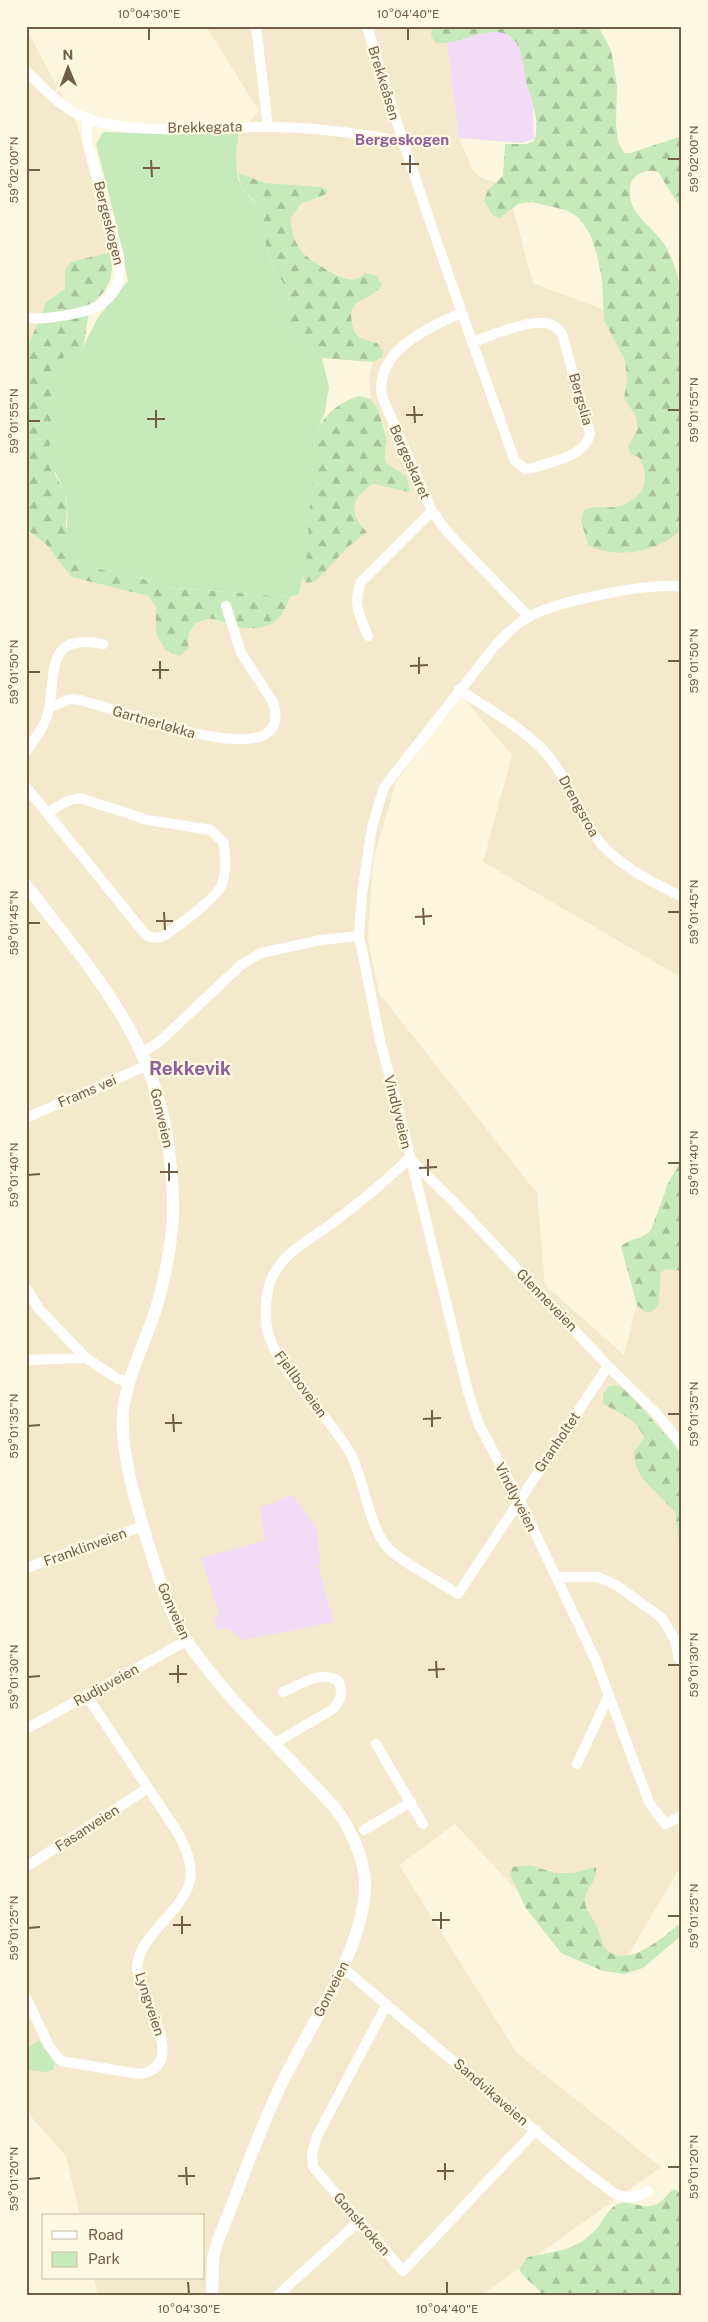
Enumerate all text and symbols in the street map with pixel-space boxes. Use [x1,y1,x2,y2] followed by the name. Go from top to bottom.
[117,7,181,21] text: 10°04'30"E
[376,7,440,21] text: 10°04'40"E
[42,42,92,92] north arrow
[365,44,403,122] street label: Brekkeåsen
[62,47,73,63] text: N
[167,118,243,136] street label: Brekkegata
[687,126,701,192] text: 59°02'00"N
[355,131,449,148] district label: Bergeskogen
[7,137,21,203] text: 59°02'00"N
[91,179,127,267] street label: Bergeskogen
[566,371,596,427] street label: Bergslia
[687,377,701,443] text: 59°01'55"N
[7,388,21,454] text: 59°01'55"N
[386,422,434,502] street label: Bergeskaret
[687,628,701,694] text: 59°01'50"N
[7,639,21,705] text: 59°01'50"N
[111,703,197,741] street label: Gartnerløkka
[556,773,602,839] street label: Drengsroa
[687,879,701,945] text: 59°01'45"N
[7,890,21,956] text: 59°01'45"N
[149,1057,231,1079] district label: Rekkevik
[55,1072,119,1110] street label: Frams vei
[381,1073,415,1151] street label: Vindlyveien
[147,1087,177,1149] street label: Gonveien
[687,1131,701,1195] text: 59°01'40"N
[7,1143,21,1207] text: 59°01'40"N
[513,1266,581,1334] street label: Glenneveien
[271,1348,331,1420] street label: Fjellboveien
[687,1381,701,1447] text: 59°01'35"N
[7,1393,21,1459] text: 59°01'35"N
[531,1409,583,1475] street label: Granholtet
[492,1460,540,1534] street label: Vindlyveien
[41,1525,129,1569] street label: Franklinveien
[154,1580,194,1642] street label: Gonveien
[687,1633,701,1697] text: 59°01'30"N
[7,1645,21,1709] text: 59°01'30"N
[71,1661,141,1709] street label: Rudjuveien
[52,1801,122,1855] street label: Fasanveien
[687,1884,701,1948] text: 59°01'25"N
[7,1896,21,1960] text: 59°01'25"N
[310,1958,352,2020] street label: Gonveien
[132,1970,168,2038] street label: Lyngveien
[450,2055,532,2129] street label: Sandvikaveien
[687,2135,701,2199] text: 59°01'20"N
[7,2147,21,2211] text: 59°01'20"N
[330,2189,394,2259] street label: Gonskroken
[42,2214,205,2280] legend
[88,2226,124,2243] text: Road
[88,2250,120,2267] text: Park
[157,2302,221,2316] text: 10°04'30"E
[415,2302,479,2316] text: 10°04'40"E

